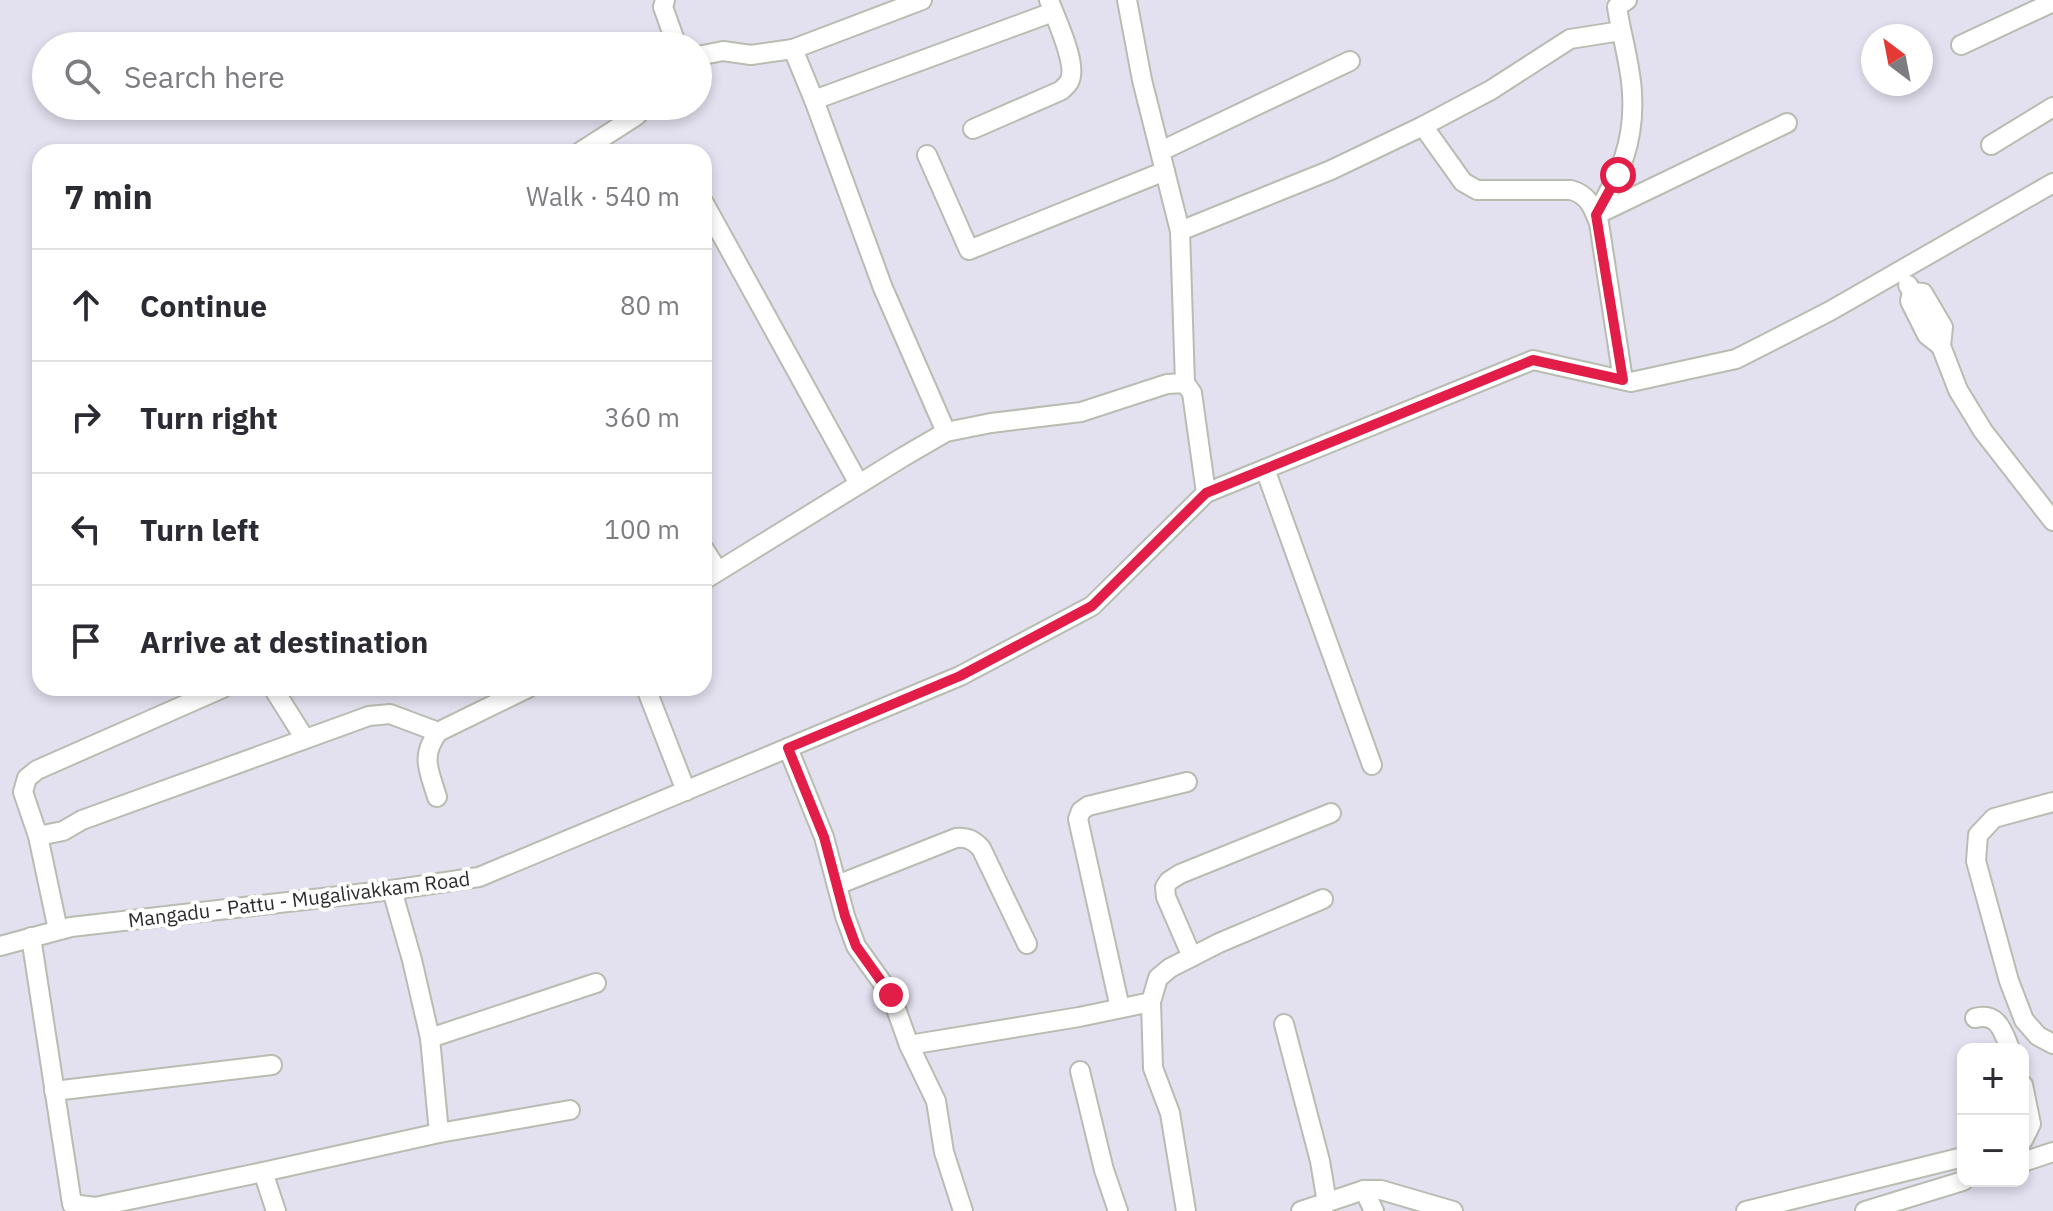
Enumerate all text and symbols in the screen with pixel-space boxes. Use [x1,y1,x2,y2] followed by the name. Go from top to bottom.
[1861,24,1933,96] north arrow
[32,32,712,120] search box
[60,54,104,98] icon: search
[124,57,285,96] text: Search here
[1600,157,1636,193] route start
[64,174,153,218] text: 7 min
[526,179,680,213] text: Walk · 540 m
[64,283,108,327] icon: ahead
[140,286,267,325] text: Continue
[620,288,680,322] text: 80 m
[64,395,108,439] icon: right
[140,398,278,437] text: Turn right
[604,400,680,434] text: 360 m
[64,507,108,551] icon: left
[140,510,259,549] text: Turn left
[604,512,680,546] text: 100 m
[64,619,108,663] icon: arrive
[140,622,428,661] text: Arrive at destination
[126,865,472,933] street label: Mangadu - Pattu - Mugalivakkam Road
[873,977,909,1013] route end
[1957,1043,2029,1187] map controls
[1957,1043,2029,1115] button: +
[1957,1115,2029,1187] button: −

